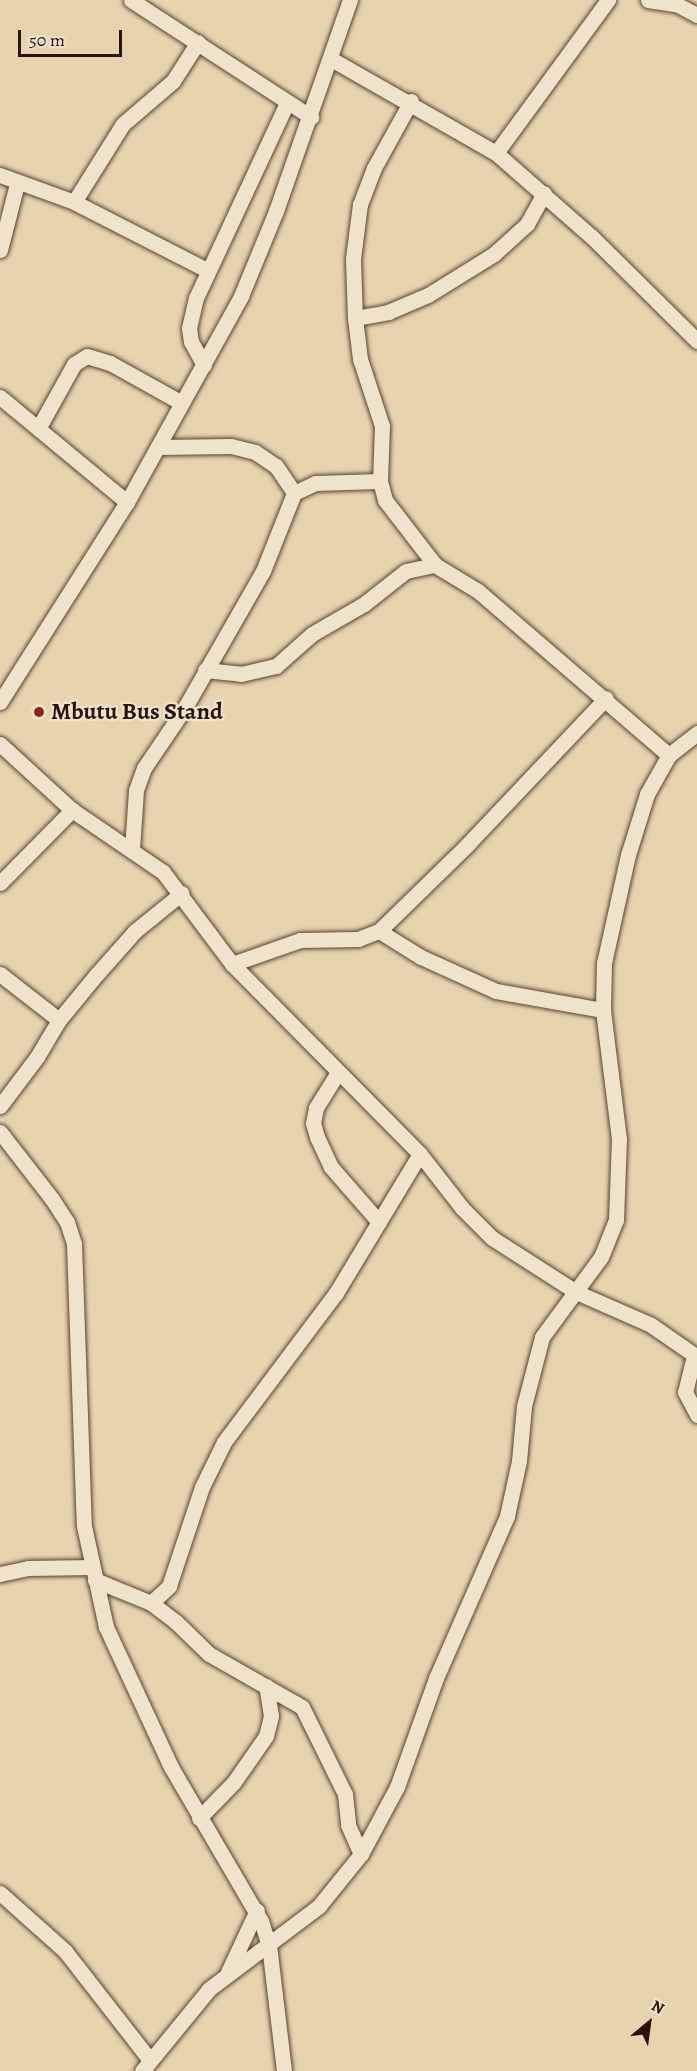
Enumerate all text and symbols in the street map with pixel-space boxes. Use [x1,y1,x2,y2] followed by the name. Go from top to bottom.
[21,18,124,56] scale bar
[29,28,65,52] text: 50 m
[51,698,223,726] place label: Mbutu Bus Stand
[32,705,46,719] marker: Mbutu Bus Stand
[619,1993,679,2053] north arrow
[647,1995,668,2020] text: N

